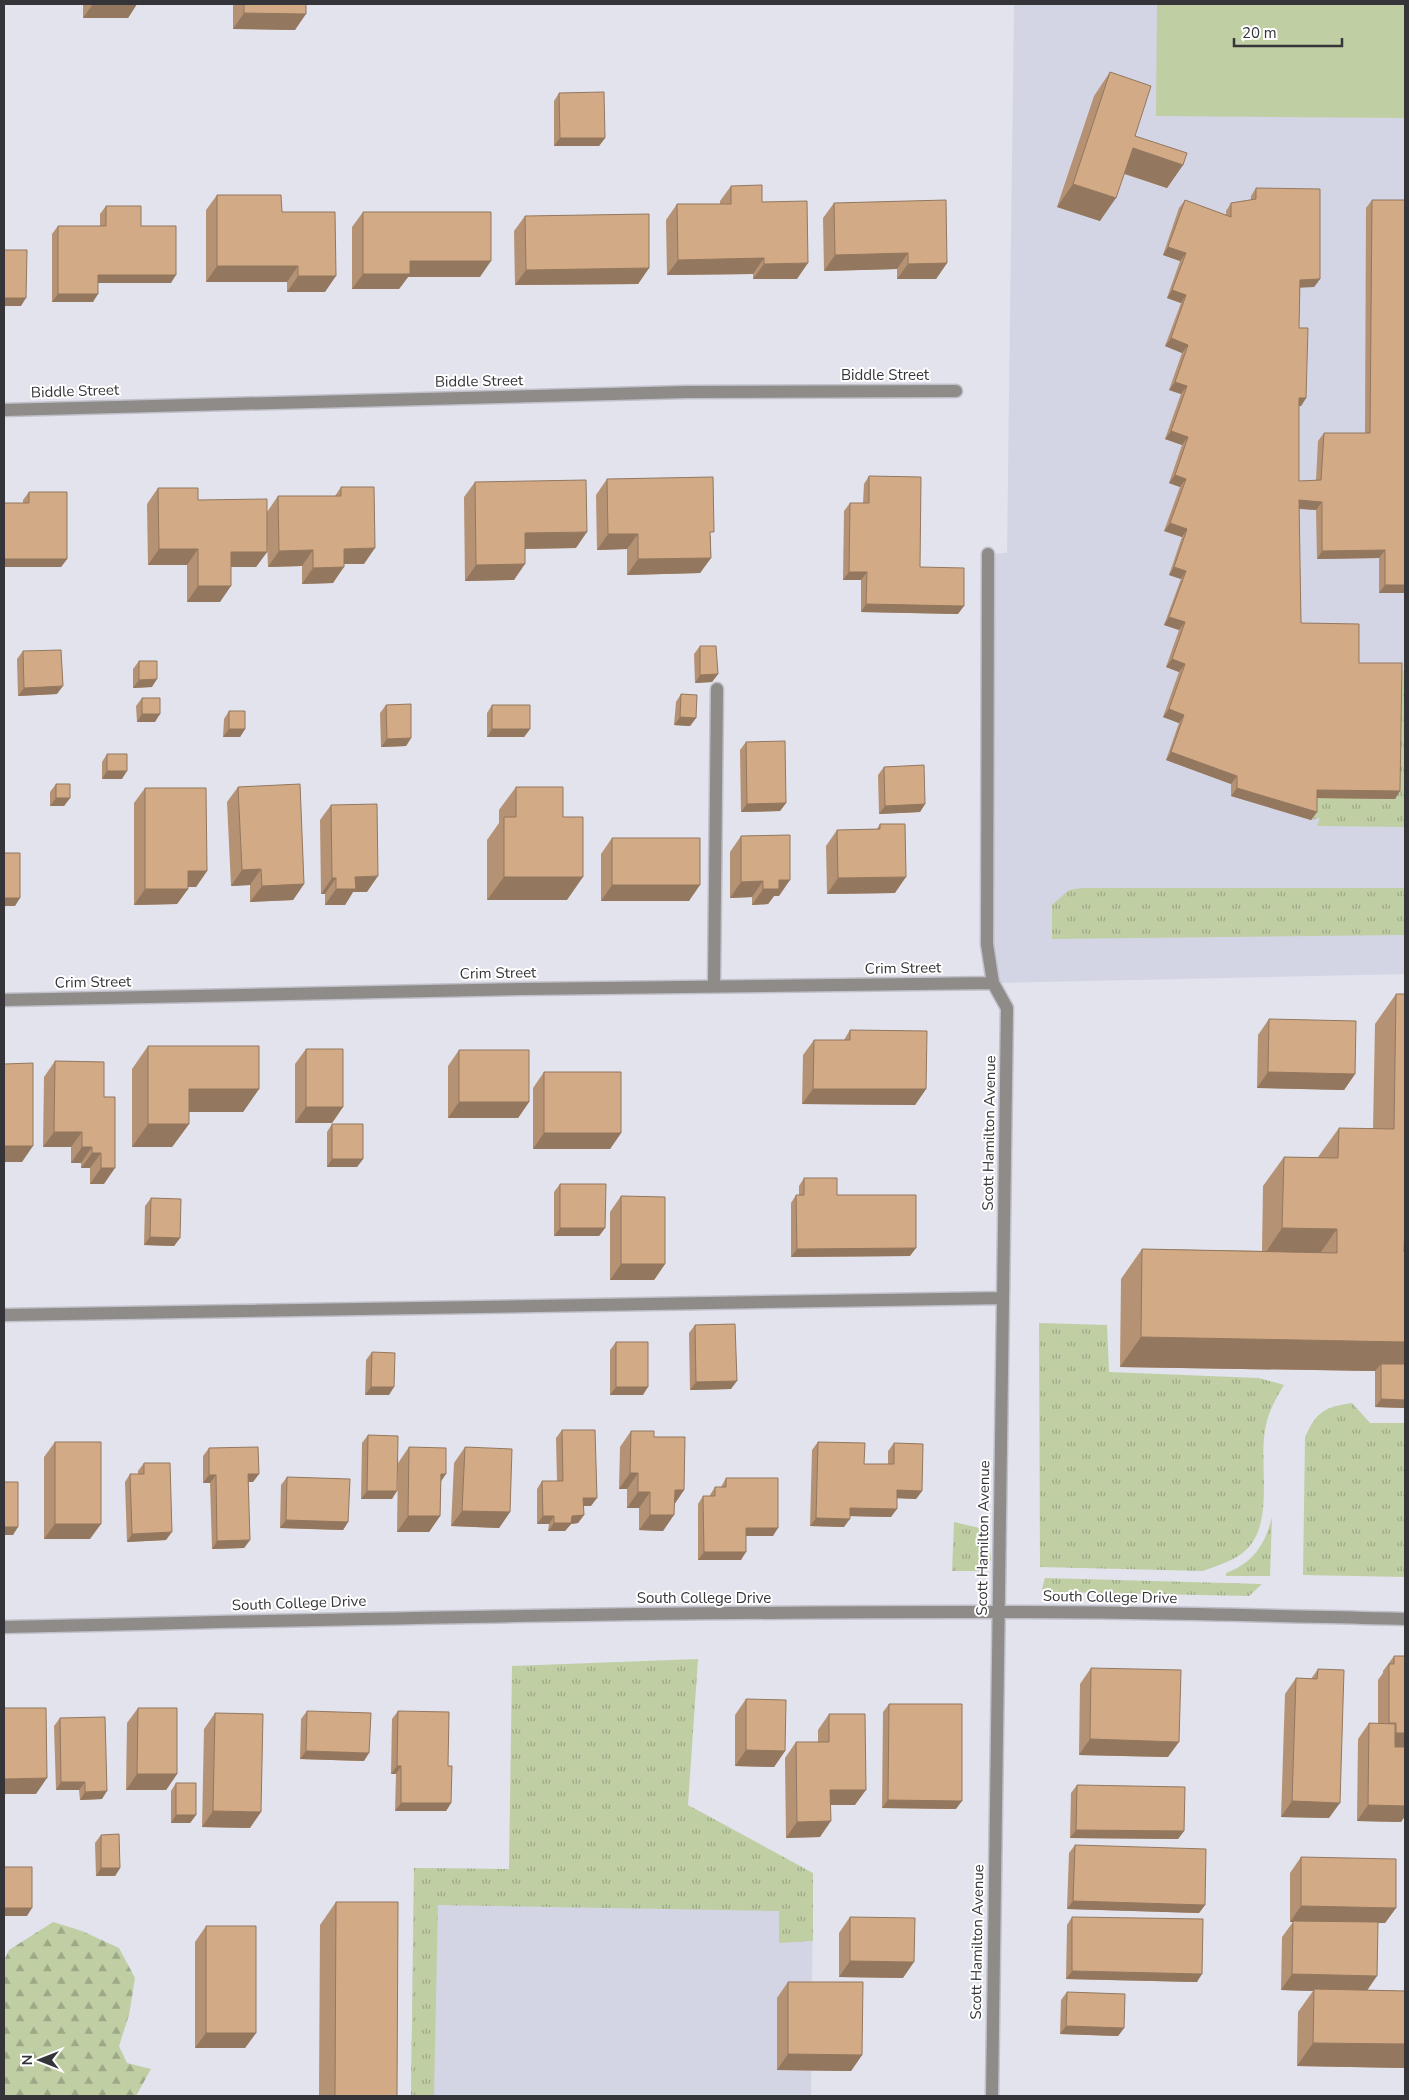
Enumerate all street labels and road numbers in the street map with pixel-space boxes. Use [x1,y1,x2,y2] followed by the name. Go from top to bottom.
[841,365,930,385] street label: Biddle Street
[435,370,524,392] street label: Biddle Street
[31,379,120,403] street label: Biddle Street
[865,957,942,979] street label: Crim Street
[460,962,537,984] street label: Crim Street
[55,971,132,993] street label: Crim Street
[978,1055,1000,1211] street label: Scott Hamilton Avenue
[972,1460,994,1616] street label: Scott Hamilton Avenue
[1043,1586,1177,1608] street label: South College Drive
[637,1588,771,1608] street label: South College Drive
[231,1591,367,1615] street label: South College Drive
[966,1864,988,2020] street label: Scott Hamilton Avenue

